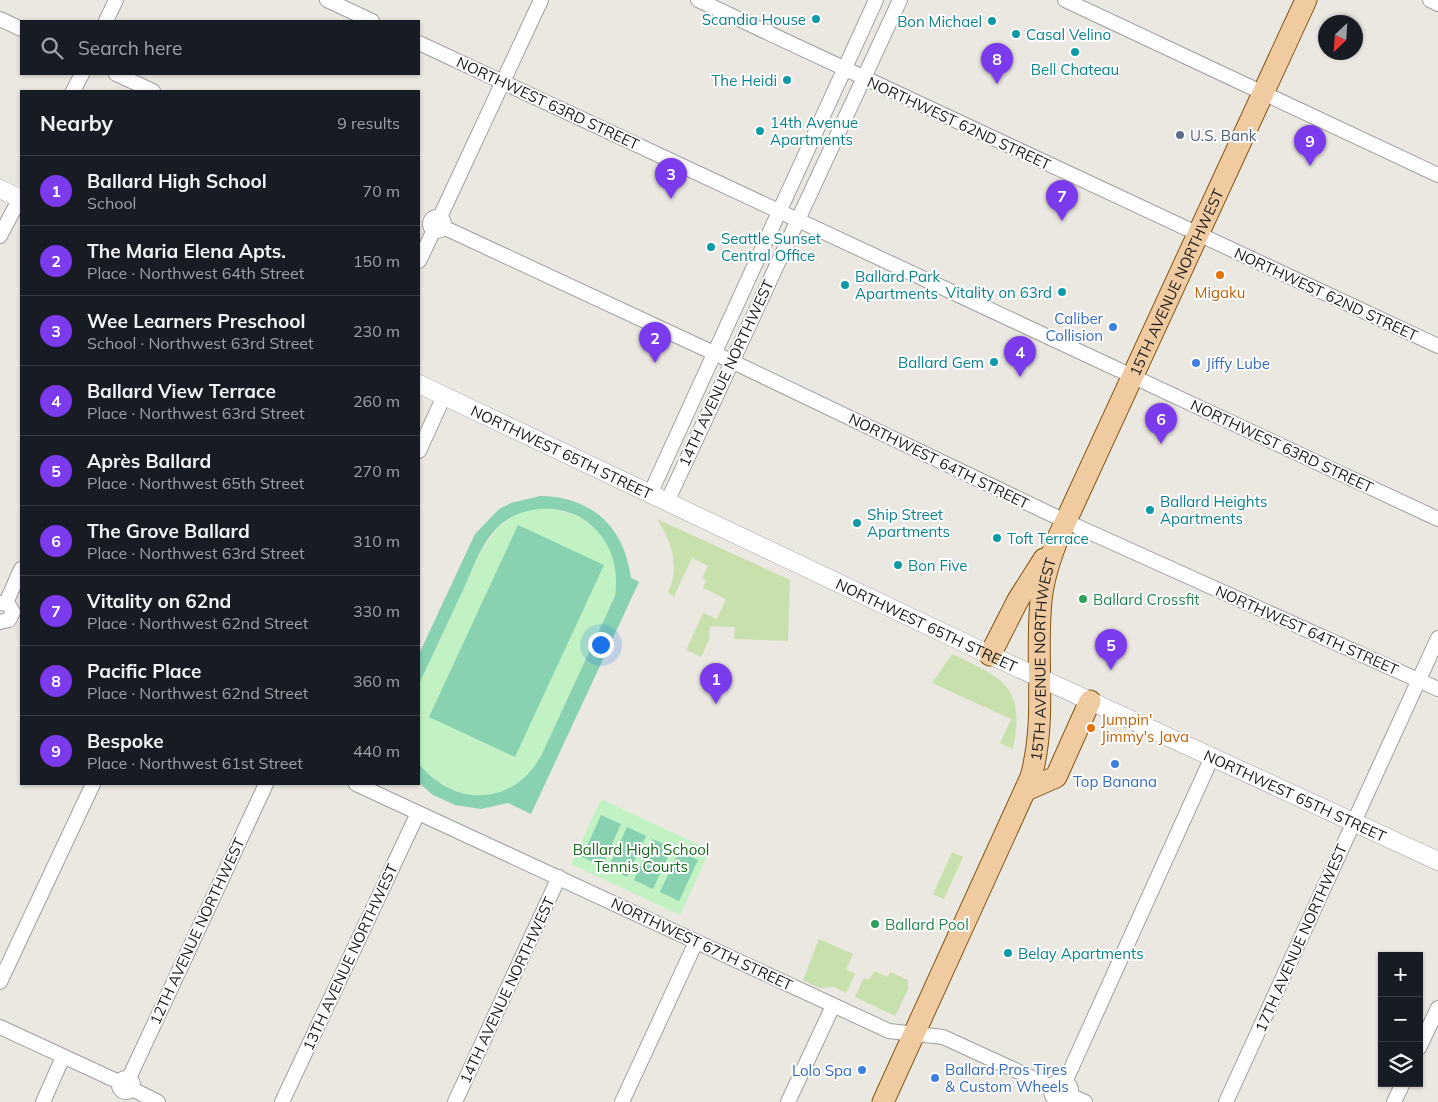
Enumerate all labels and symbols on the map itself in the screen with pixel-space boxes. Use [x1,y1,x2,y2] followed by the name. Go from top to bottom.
[702,10,806,29] place label: Scandia House
[897,12,982,31] place label: Bon Michael
[810,13,822,25] marker: Scandia House
[986,15,998,27] marker: Bon Michael
[1318,15,1363,60] north arrow
[1026,25,1111,44] place label: Casal Velino
[1010,28,1022,40] marker: Casal Velino
[981,43,1013,84] pin: 8
[1069,46,1081,58] marker: Bell Chateau
[454,52,642,154] street label: NORTHWEST 63RD STREET
[1031,60,1119,79] place label: Bell Chateau
[711,71,777,90] place label: The Heidi
[864,72,1054,174] street label: NORTHWEST 62ND STREET
[781,74,793,86] marker: The Heidi
[770,113,858,149] place label: 14th Avenue Apartments
[754,125,766,137] marker: 14th Avenue Apartments
[1294,125,1326,166] pin: 9
[1190,126,1257,145] place label: U.S. Bank
[1174,129,1186,141] marker: U.S. Bank
[655,158,687,199] pin: 3
[1046,180,1078,221] pin: 7
[1125,186,1227,379] street label: 15TH AVENUE NORTHWEST
[721,229,821,265] place label: Seattle Sunset Central Office
[705,241,717,253] marker: Seattle Sunset Central Office
[1231,243,1421,345] street label: NORTHWEST 62ND STREET
[855,267,940,303] place label: Ballard Park Apartments
[1214,269,1226,281] marker: Migaku
[674,277,778,469] street label: 14TH AVENUE NORTHWEST
[839,279,851,291] marker: Ballard Park Apartments
[946,283,1052,302] place label: Vitality on 63rd
[1195,283,1245,302] place label: Migaku
[1056,286,1068,298] marker: Vitality on 63rd
[1046,309,1104,345] place label: Caliber Collision
[1107,321,1119,333] marker: Caliber Collision
[639,322,671,363] pin: 2
[1004,336,1036,377] pin: 4
[898,353,984,372] place label: Ballard Gem
[1206,354,1270,373] place label: Jiffy Lube
[988,356,1000,368] marker: Ballard Gem
[1190,357,1202,369] marker: Jiffy Lube
[1188,395,1376,497] street label: NORTHWEST 63RD STREET
[468,401,656,503] street label: NORTHWEST 65TH STREET
[1145,403,1177,444] pin: 6
[846,409,1032,513] street label: NORTHWEST 64TH STREET
[1160,492,1267,528] place label: Ballard Heights Apartments
[1144,504,1156,516] marker: Ballard Heights Apartments
[867,505,950,541] place label: Ship Street Apartments
[851,517,863,529] marker: Ship Street Apartments
[1007,529,1089,548] place label: Toft Terrace
[991,532,1003,544] marker: Toft Terrace
[1025,555,1060,762] street label: 15TH AVENUE NORTHWEST
[908,556,968,575] place label: Bon Five
[892,559,904,571] marker: Bon Five
[833,574,1021,676] street label: NORTHWEST 65TH STREET
[1213,581,1401,679] street label: NORTHWEST 64TH STREET
[1093,590,1200,609] place label: Ballard Crossfit
[1077,593,1089,605] marker: Ballard Crossfit
[1095,629,1127,670] pin: 5
[588,632,614,658] your location
[700,663,732,704] pin: 1
[1101,710,1189,746] place label: Jumpin' Jimmy's Java
[1085,722,1097,734] marker: Jumpin' Jimmy's Java
[1201,745,1389,845] street label: NORTHWEST 65TH STREET
[1109,758,1121,770] marker: Top Banana
[1073,772,1157,791] place label: Top Banana
[145,835,249,1027] street label: 12TH AVENUE NORTHWEST
[573,840,709,876] park label: Ballard High School Tennis Courts
[1251,841,1351,1035] street label: 17TH AVENUE NORTHWEST
[298,861,402,1053] street label: 13TH AVENUE NORTHWEST
[608,893,796,995] street label: NORTHWEST 67TH STREET
[455,894,559,1086] street label: 14TH AVENUE NORTHWEST
[885,915,969,934] place label: Ballard Pool
[869,918,881,930] marker: Ballard Pool
[1018,944,1144,963] place label: Belay Apartments
[1002,947,1014,959] marker: Belay Apartments
[945,1060,1069,1096] place label: Ballard Pros Tires & Custom Wheels
[792,1061,852,1080] place label: Lolo Spa
[856,1064,868,1076] marker: Lolo Spa
[929,1072,941,1084] marker: Ballard Pros Tires & Custom Wheels

